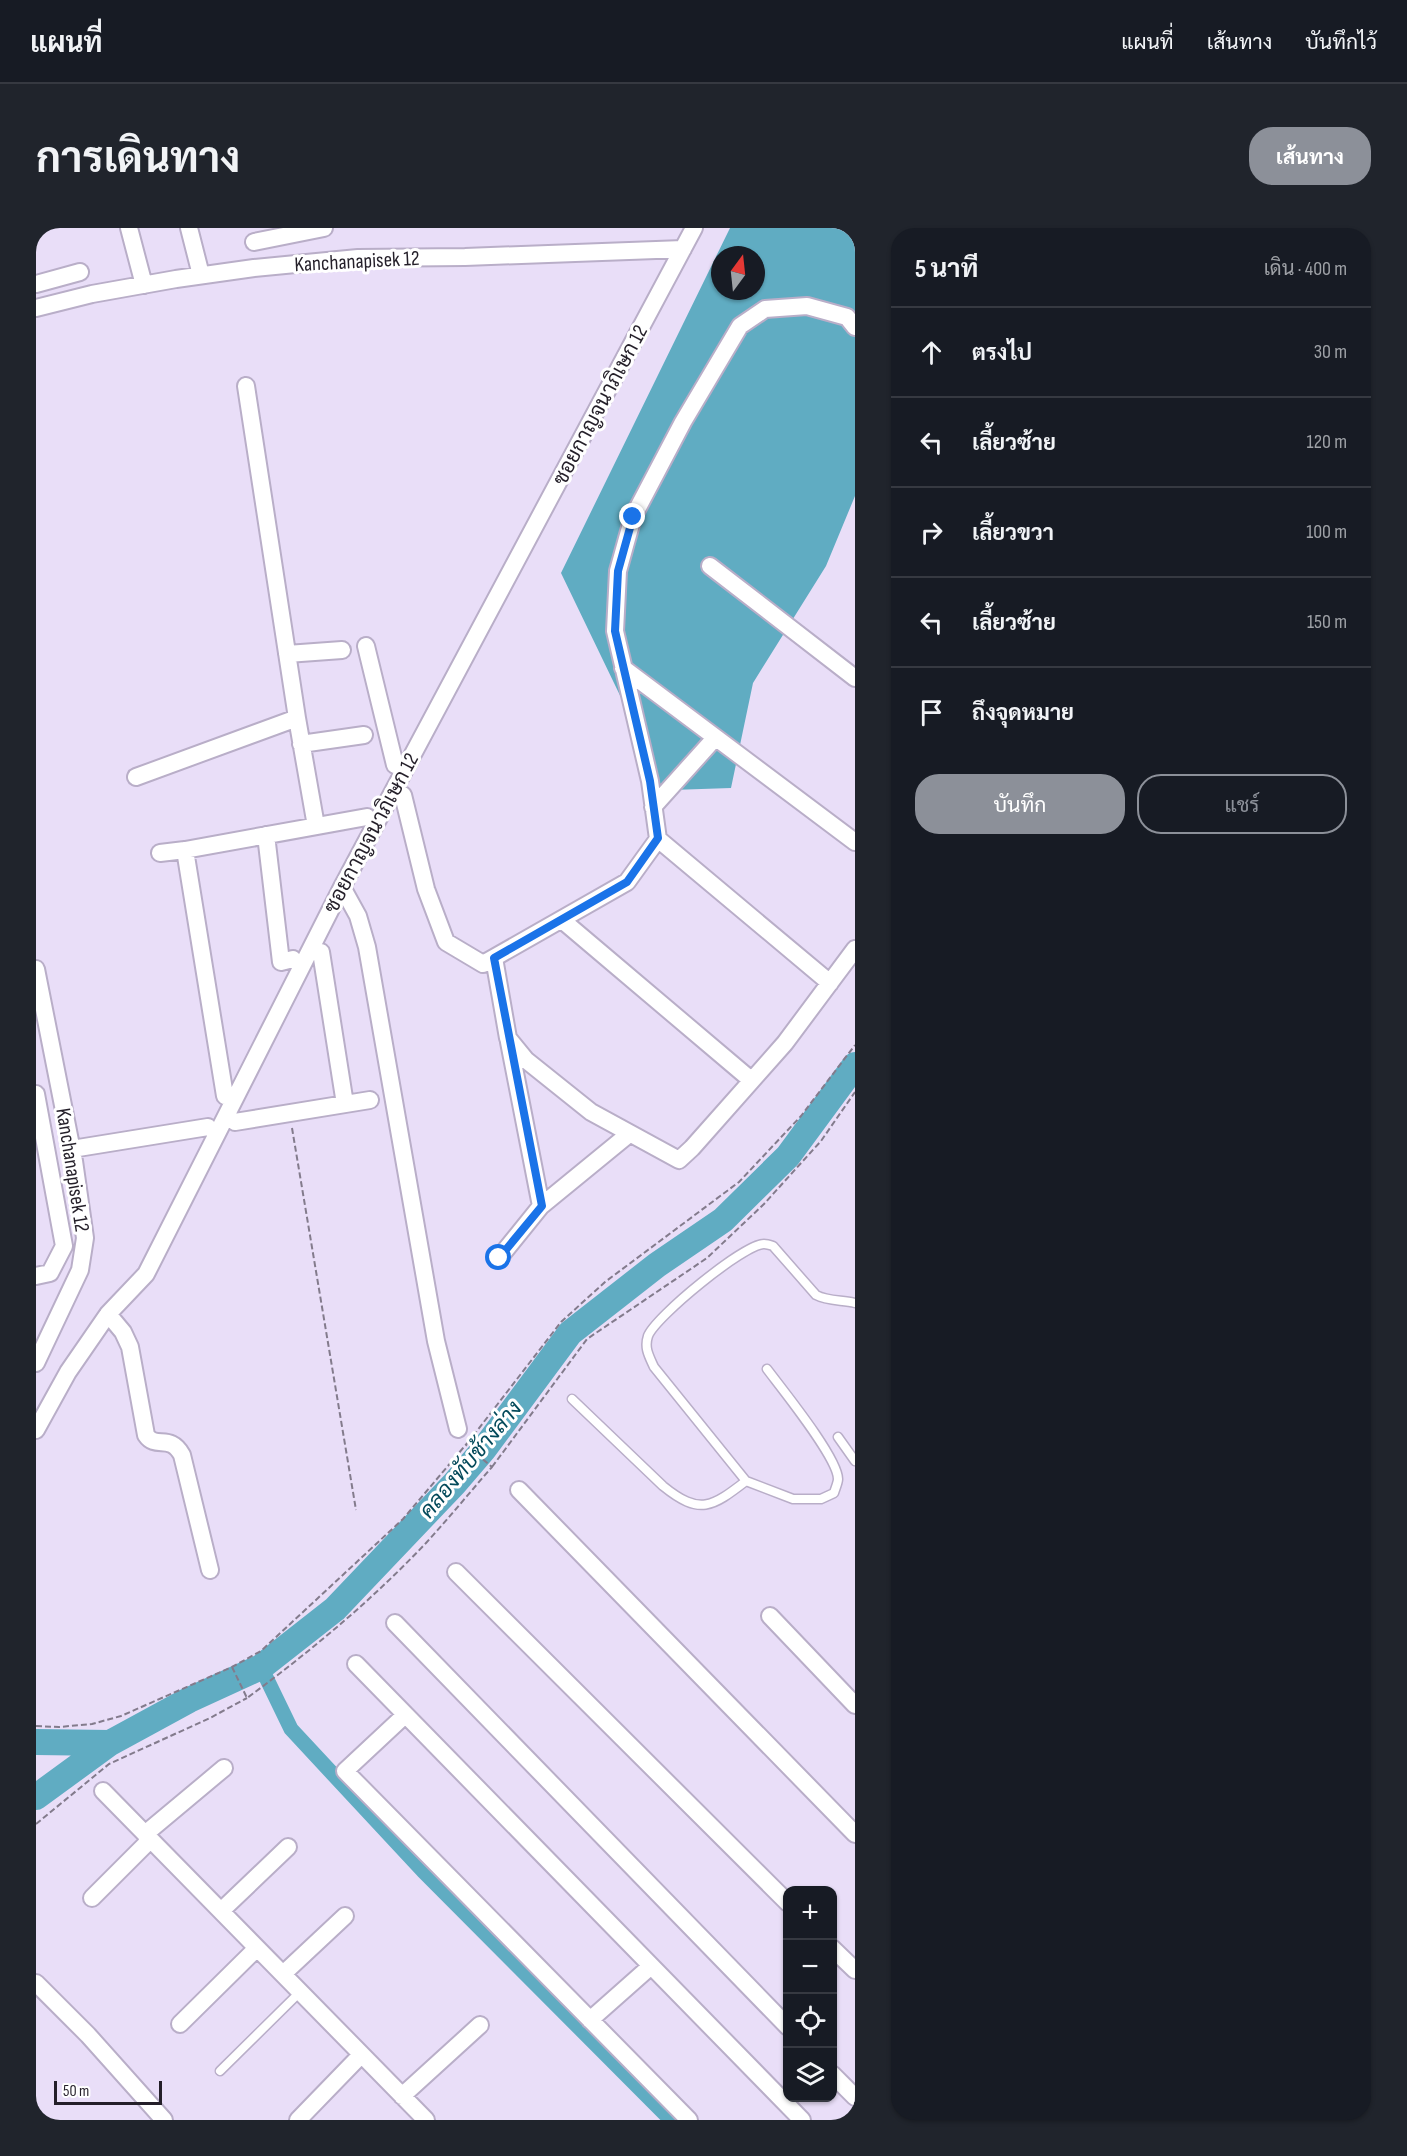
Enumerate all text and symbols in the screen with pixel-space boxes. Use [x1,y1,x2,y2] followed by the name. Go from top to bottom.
[30,27,103,60] text: แผนที่
[1121,30,1174,55] text: แผนที่
[1207,30,1272,55] text: เส้นทาง
[1305,30,1377,55] text: บันทึกไว้
[1249,127,1371,185] button: เส้นทาง
[36,134,240,185] text: การเดินทาง
[294,246,420,277] street label: Kanchanapisek 12
[711,246,765,300] north arrow
[915,254,978,285] text: 5 นาที
[1264,257,1347,281] text: เดิน · 400 m
[548,321,653,489] street label: ซอยกาญจนาภิเษก 12
[915,336,948,369] icon: ahead
[972,340,1032,367] text: ตรงไป
[1314,340,1347,364] text: 30 m
[915,426,948,459] icon: left
[972,430,1056,457] text: เลี้ยวซ้าย
[1307,430,1347,454] text: 120 m
[619,503,645,529] route end
[915,516,948,549] icon: right
[972,520,1054,547] text: เลี้ยวขวา
[1306,520,1347,544] text: 100 m
[915,606,948,639] icon: left
[972,610,1056,637] text: เลี้ยวซ้าย
[1307,610,1347,634] text: 150 m
[915,696,948,729] icon: arrive
[972,700,1074,727] text: ถึงจุดหมาย
[319,749,424,917] street label: ซอยกาญจนาภิเษก 12
[915,774,1125,834] button: บันทึก
[1137,774,1347,834] button: แชร์
[50,1106,95,1234] street label: Kanchanapisek 12
[485,1244,511,1270] route start
[413,1395,528,1524] water label: คลองทับช้างล่าง
[783,1886,837,2102] map controls
[783,1886,837,1940] button: +
[783,1940,837,1994] button: −
[783,1994,837,2048] button: locate
[783,2048,837,2102] button: layers
[54,2078,162,2106] scale bar
[63,2082,89,2101] text: 50 m

